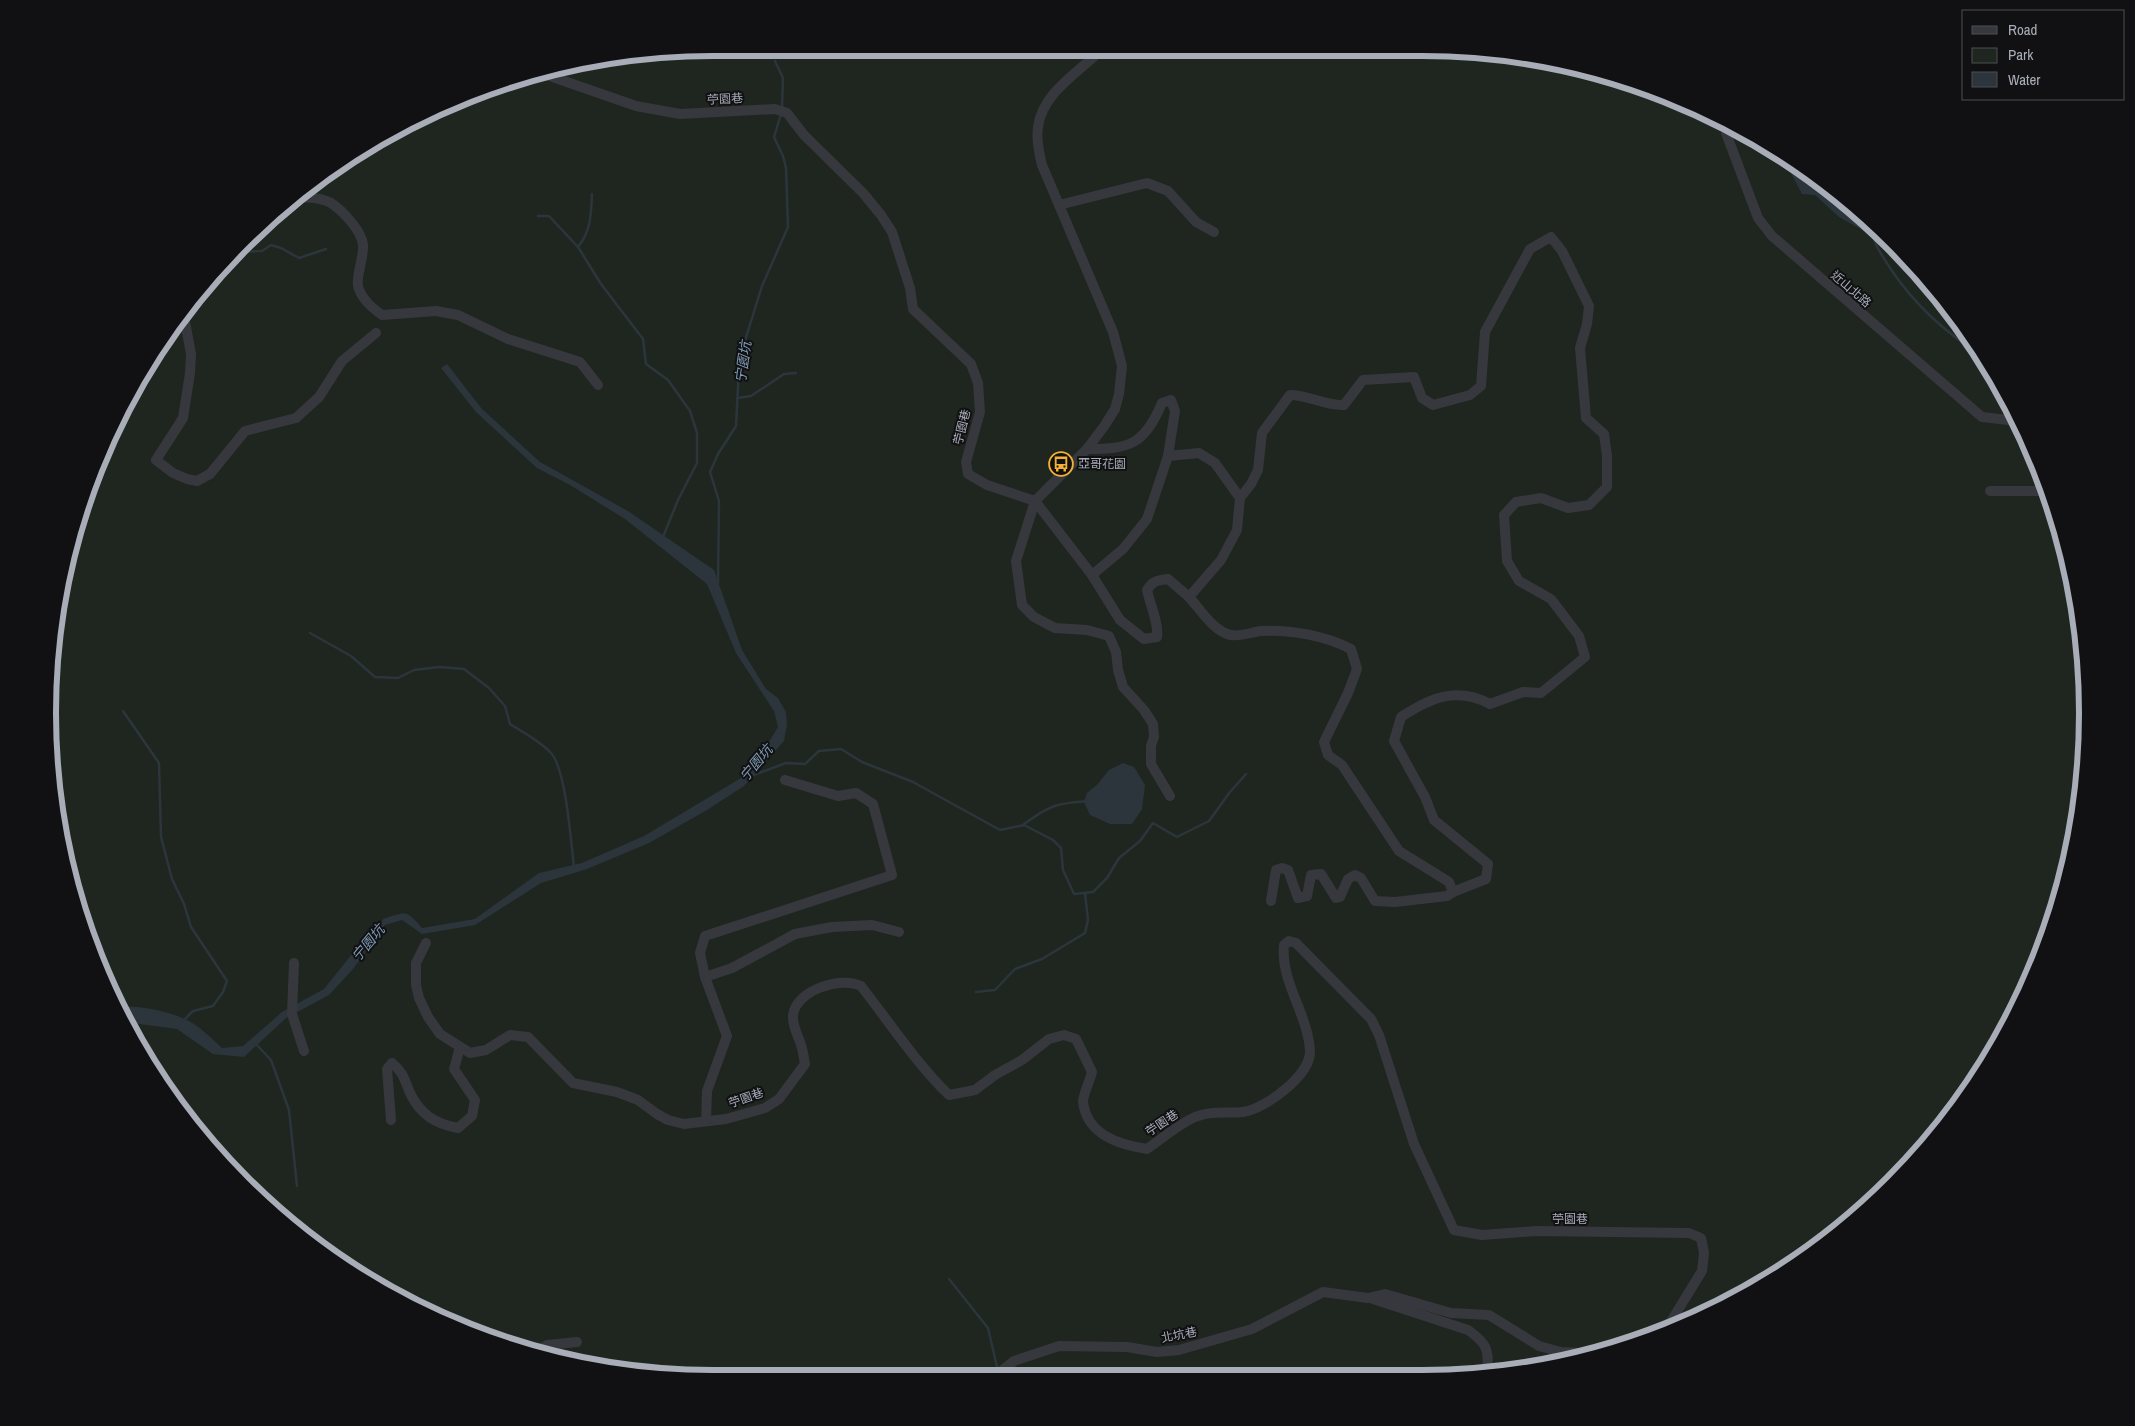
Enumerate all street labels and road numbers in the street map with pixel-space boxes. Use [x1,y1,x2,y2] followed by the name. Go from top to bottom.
[707,90,743,108] street label: 苧園巷
[1828,267,1874,311] street label: 近山北路
[950,408,974,446] street label: 苧園巷
[726,1085,766,1111] street label: 苧園巷
[1143,1106,1181,1140] street label: 苧園巷
[1552,1211,1588,1227] street label: 苧園巷
[1160,1324,1198,1346] street label: 北坑巷

